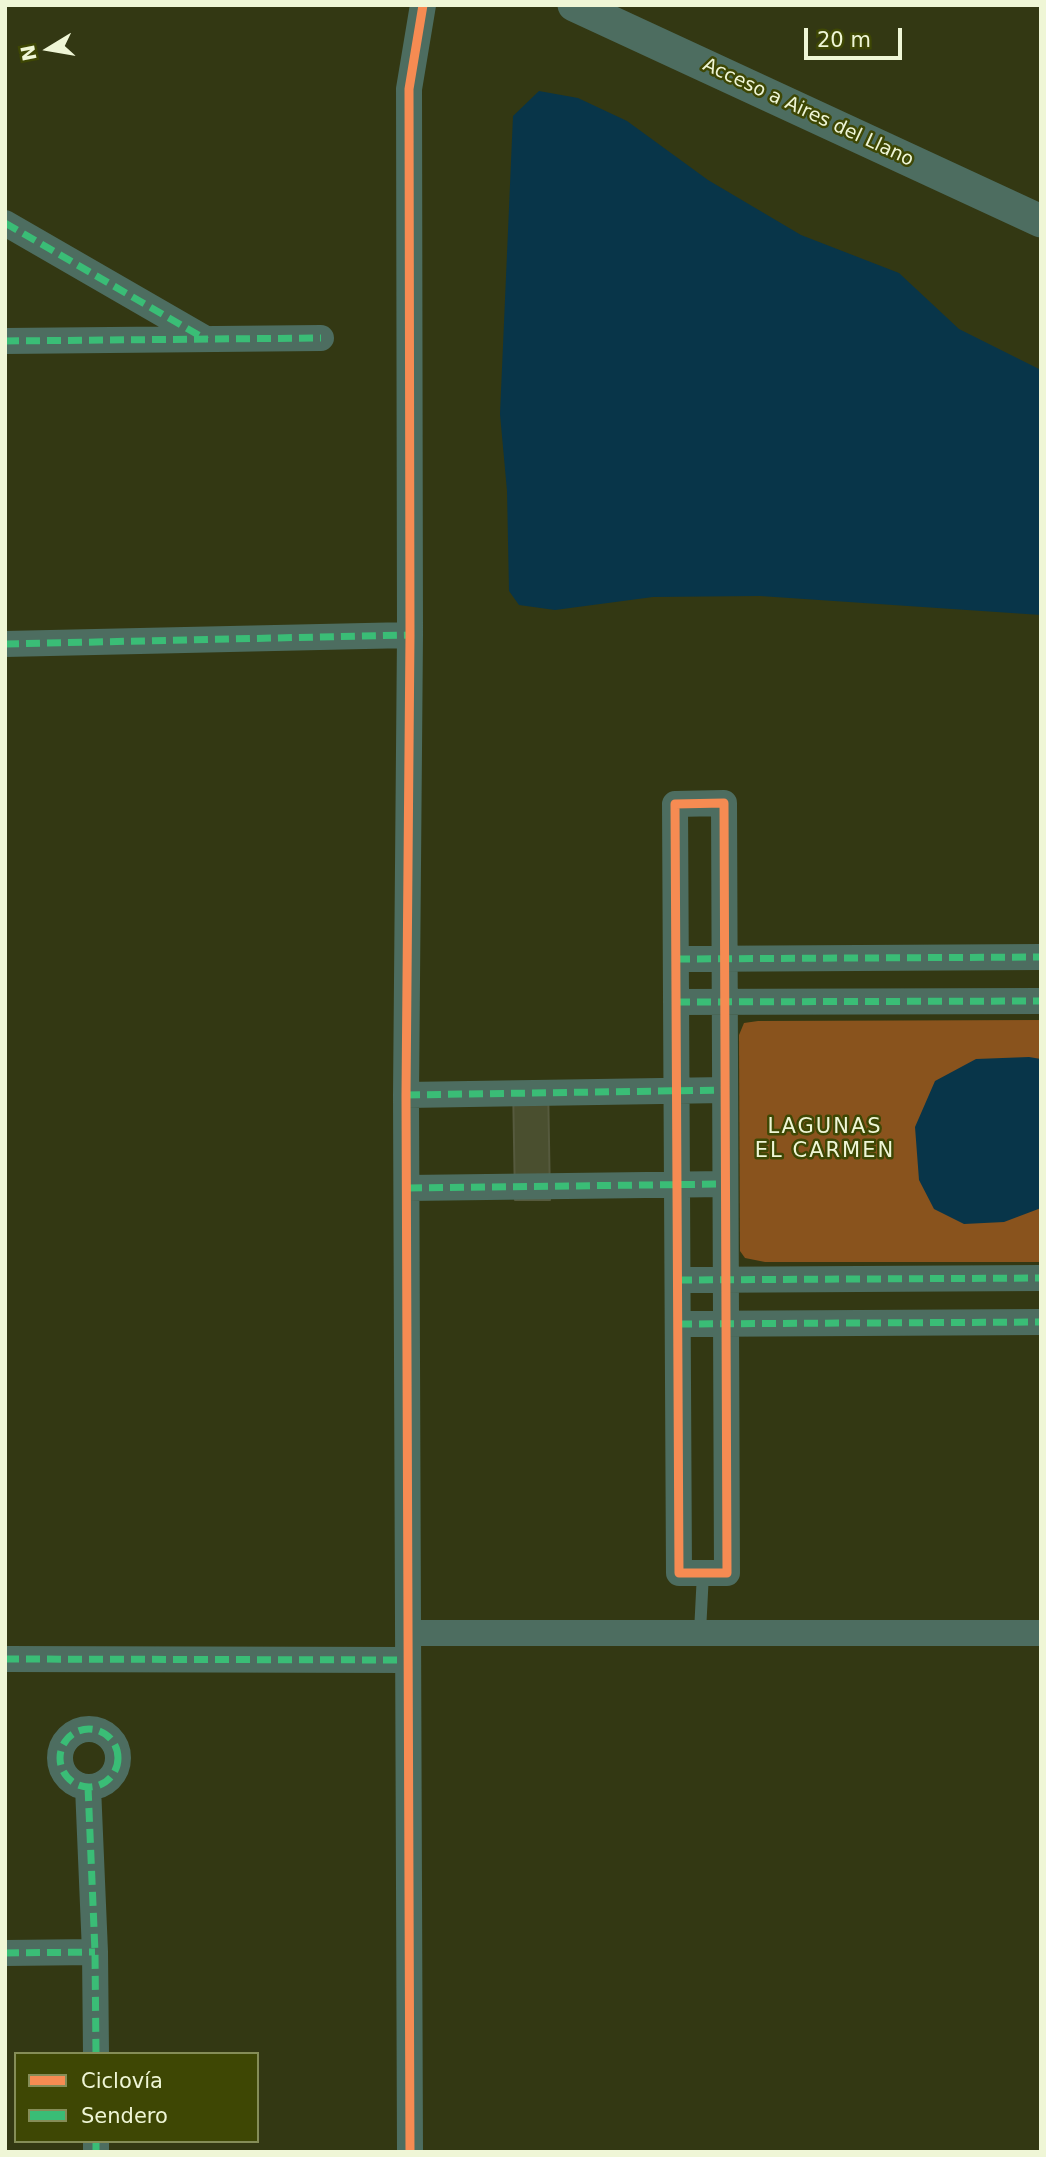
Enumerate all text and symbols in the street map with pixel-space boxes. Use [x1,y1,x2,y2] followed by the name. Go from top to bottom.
[14,14,84,84] north arrow
[808,14,906,58] scale bar
[817,28,871,52] text: 20 m
[16,43,41,63] text: N
[699,54,917,172] street label: Acceso a Aires del Llano
[756,1115,894,1165] district label: LAGUNAS EL CARMEN
[14,2052,259,2143] legend
[81,2069,163,2093] text: Ciclovía
[81,2104,168,2128] text: Sendero

